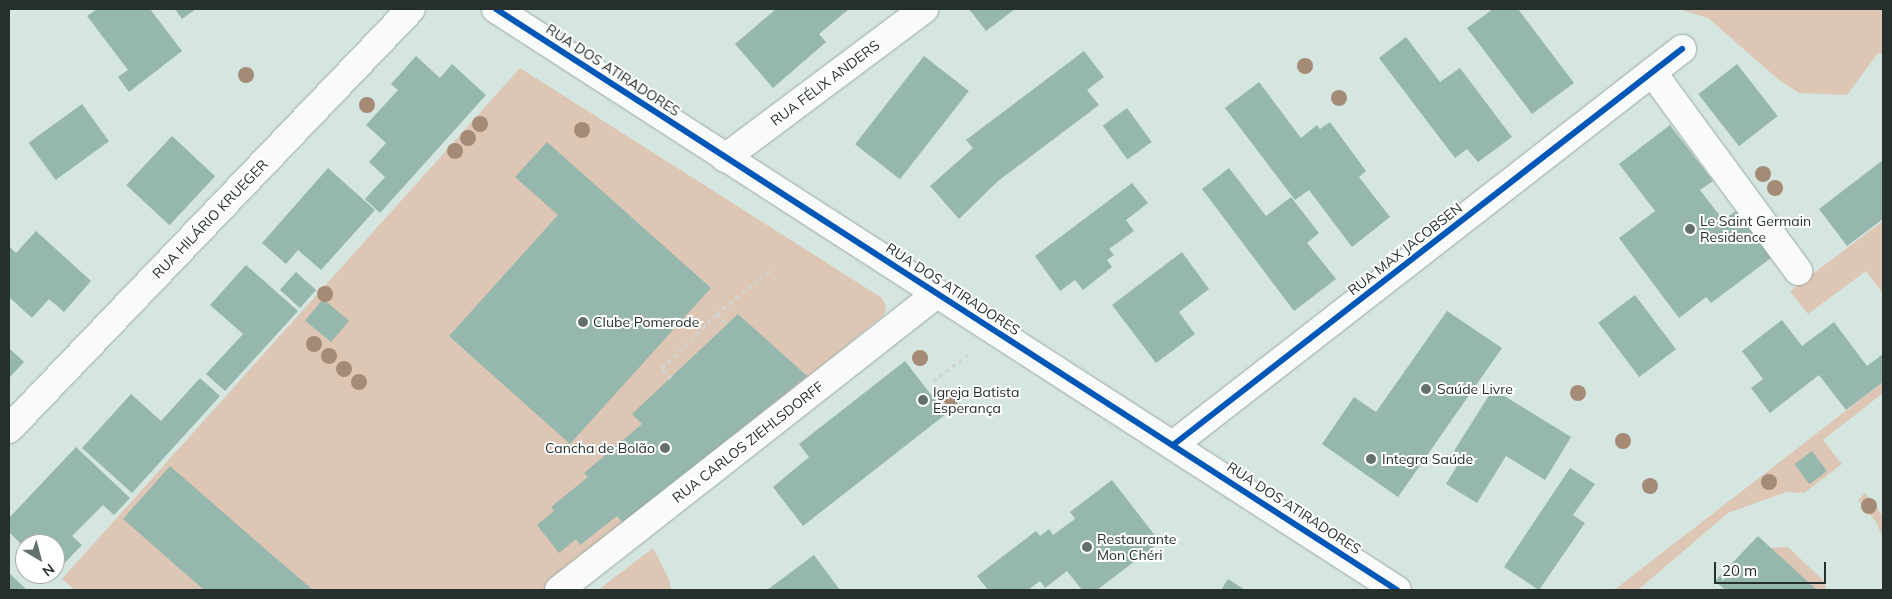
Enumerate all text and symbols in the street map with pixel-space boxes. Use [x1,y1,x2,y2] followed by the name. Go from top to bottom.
[543,20,683,120] street label: RUA DOS ATIRADORES
[767,37,883,129] street label: RUA FÉLIX ANDERS
[149,156,271,282] street label: RUA HILÁRIO KRUEGER
[1345,199,1465,299] street label: RUA MAX JACOBSEN
[1700,213,1811,246] place label: Le Saint Germain Residence
[1684,223,1696,235] marker: Le Saint Germain Residence
[883,239,1023,339] street label: RUA DOS ATIRADORES
[593,314,699,330] place label: Clube Pomerode
[577,316,589,328] marker: Clube Pomerode
[669,378,827,506] street label: RUA CARLOS ZIEHLSDORFF
[1437,381,1513,397] place label: Saúde Livre
[1419,382,1433,396] marker: Saúde Livre
[933,384,1019,417] place label: Igreja Batista Esperança
[917,394,929,406] marker: Igreja Batista Esperança
[545,440,655,456] place label: Cancha de Bolão
[659,442,671,454] marker: Cancha de Bolão
[1382,451,1473,467] place label: Integra Saúde
[1364,452,1378,466] marker: Integra Saúde
[1224,458,1364,558] street label: RUA DOS ATIRADORES
[1097,531,1176,564] place label: Restaurante Mon Chéri
[15,534,65,584] north arrow
[1081,541,1093,553] marker: Restaurante Mon Chéri
[1717,552,1830,584] scale bar
[39,560,58,581] text: N
[1722,561,1757,580] text: 20 m

